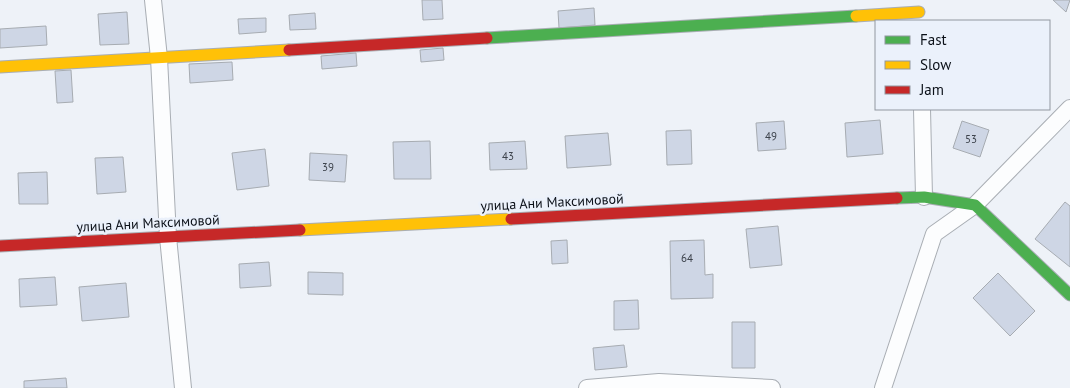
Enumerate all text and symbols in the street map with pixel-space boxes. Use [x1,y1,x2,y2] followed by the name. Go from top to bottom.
[875,20,1050,110] legend
[920,30,947,49] text: Fast
[920,55,951,74] text: Slow
[919,80,944,99] text: Jam
[765,129,777,143] house number: 49
[965,132,977,146] house number: 53
[502,149,514,163] house number: 43
[322,160,334,174] house number: 39
[480,189,624,215] street label: улица Ани Максимовой
[76,210,220,236] street label: улица Ани Максимовой
[681,251,693,265] house number: 64

